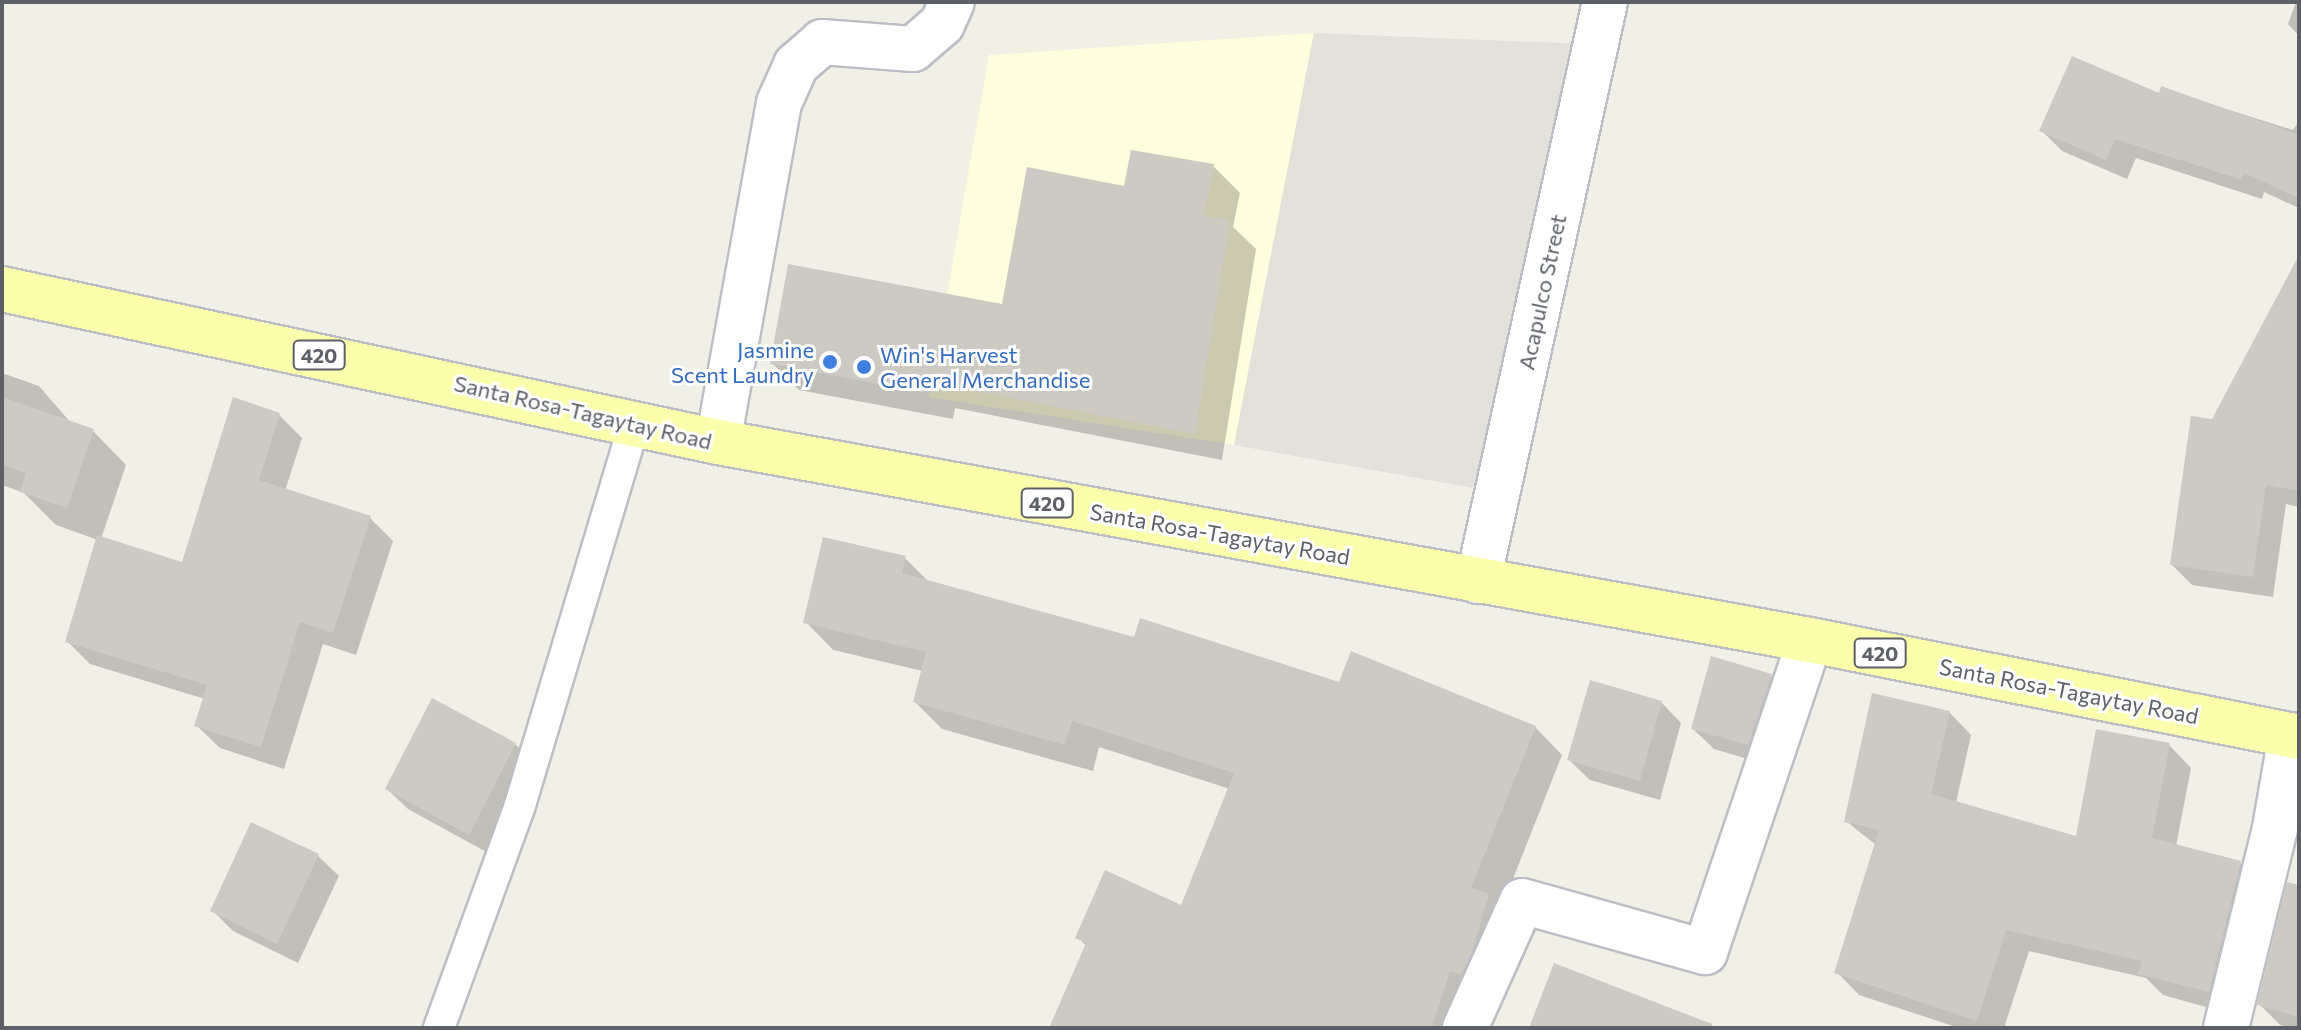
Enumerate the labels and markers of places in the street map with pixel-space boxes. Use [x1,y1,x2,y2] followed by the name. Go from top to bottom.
[671,336,814,388] place label: Jasmine Scent Laundry
[880,341,1090,392] place label: Win's Harvest General Merchandise
[821,353,839,371] marker: Jasmine Scent Laundry
[855,358,873,376] marker: Win's Harvest General Merchandise

